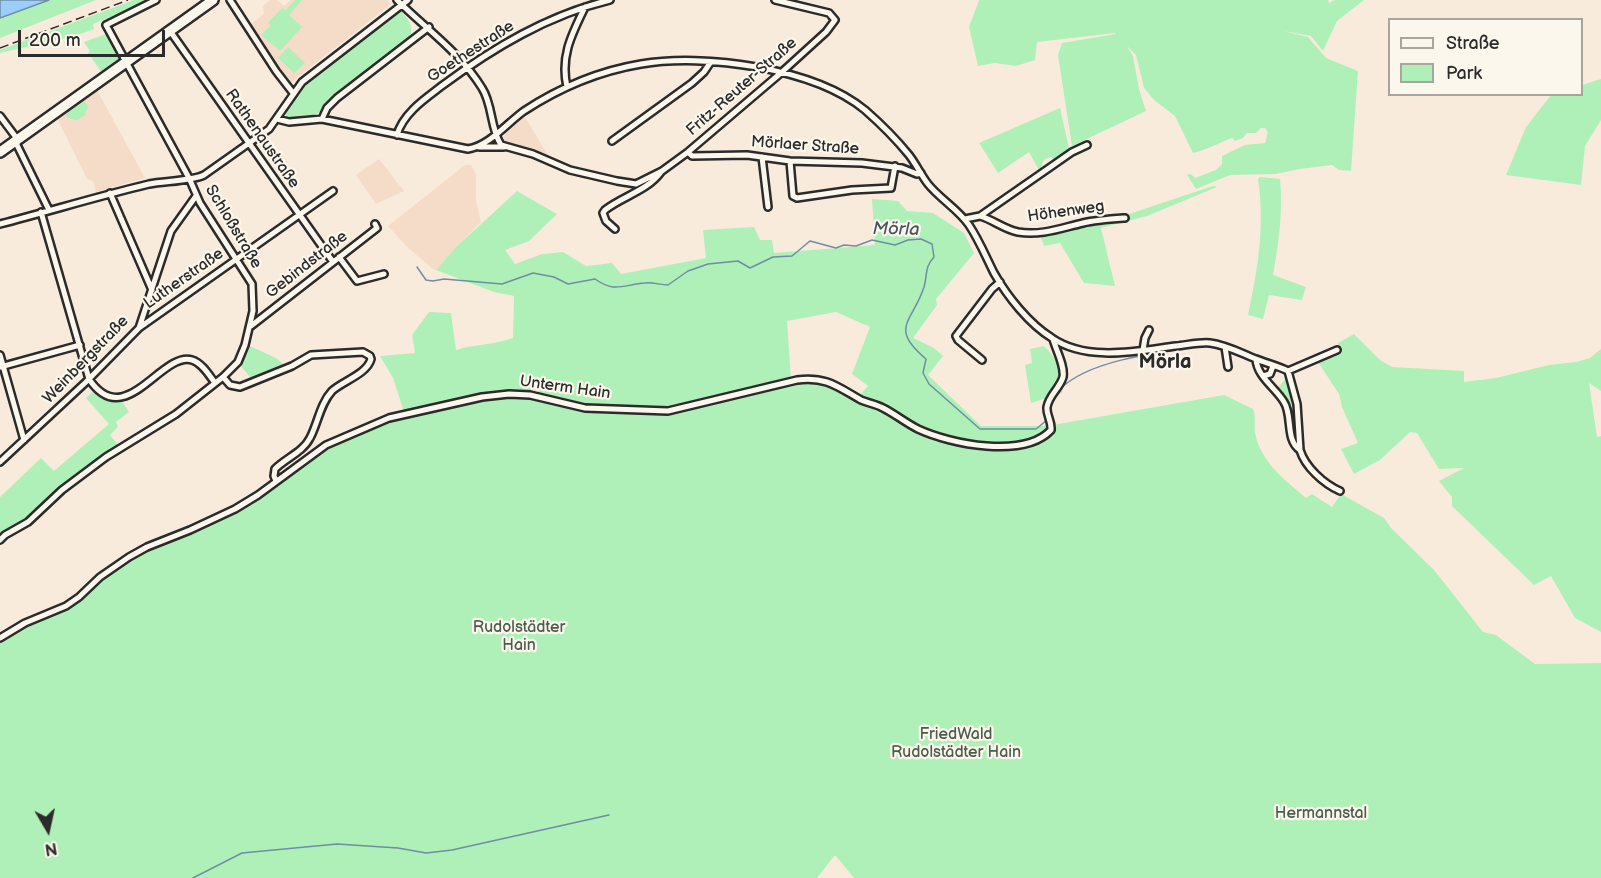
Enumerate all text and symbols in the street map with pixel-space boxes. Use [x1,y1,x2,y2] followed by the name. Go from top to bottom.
[424,17,518,87] street label: Goethestraße
[21,18,168,56] scale bar
[1388,18,1583,96] legend
[29,30,81,51] text: 200 m
[1446,33,1499,54] text: Straße
[683,34,801,140] street label: Fritz-Reuter-Straße
[1446,63,1482,84] text: Park
[221,86,303,192] street label: Rathenaustraße
[750,133,860,159] street label: Mörlaer Straße
[200,182,266,272] street label: Schloßstraße
[1026,197,1106,227] street label: Höhenweg
[872,219,920,241] water label: Mörla
[262,227,352,303] street label: Gebindstraße
[140,244,228,314] street label: Lutherstraße
[39,312,133,408] street label: Weinbergstraße
[1138,351,1192,375] district label: Mörla
[518,372,612,404] street label: Unterm Hain
[473,618,565,656] park label: Rudolstädter Hain
[891,725,1021,763] park label: FriedWald Rudolstädter Hain
[18,800,78,860] north arrow
[1275,804,1367,824] park label: Hermannstal
[43,838,58,859] text: N

